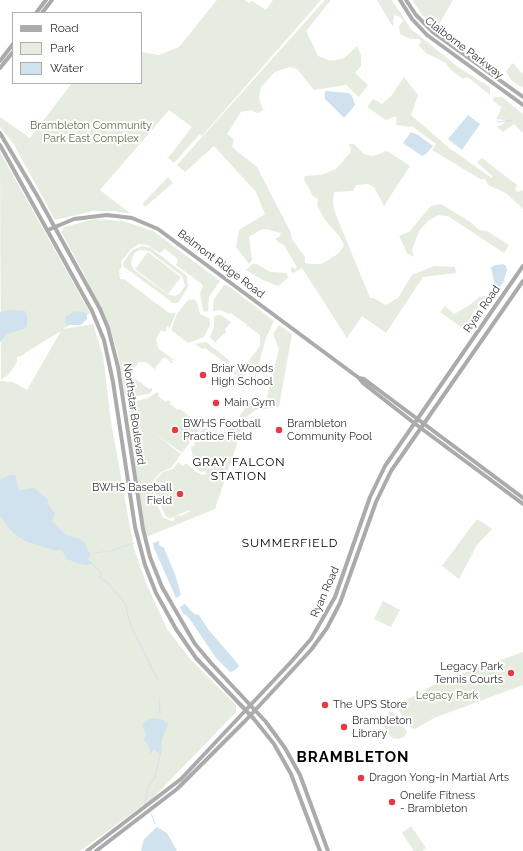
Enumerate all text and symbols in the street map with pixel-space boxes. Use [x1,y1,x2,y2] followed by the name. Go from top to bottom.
[12,12,142,84] legend
[422,14,506,82] street label: Claiborne Parkway
[50,21,79,35] text: Road
[50,41,75,55] text: Park
[50,61,84,75] text: Water
[30,119,152,145] park label: Brambleton Community Park East Complex
[175,227,267,301] street label: Belmont Ridge Road
[461,283,503,335] street label: Ryan Road
[120,362,148,466] street label: Northstar Boulevard
[211,362,273,388] place label: Briar Woods High School
[198,370,208,380] marker: Briar Woods High School
[224,396,275,410] place label: Main Gym
[211,398,221,408] marker: Main Gym
[183,417,261,443] place label: BWHS Football Practice Field
[287,417,372,443] place label: Brambleton Community Pool
[170,425,180,435] marker: BWHS Football Practice Field
[274,425,284,435] marker: Brambleton Community Pool
[193,455,285,483] district label: GRAY FALCON STATION
[92,481,172,507] place label: BWHS Baseball Field
[175,489,185,499] marker: BWHS Baseball Field
[242,536,338,550] district label: SUMMERFIELD
[308,564,342,620] street label: Ryan Road
[434,660,503,686] place label: Legacy Park Tennis Courts
[506,668,516,678] marker: Legacy Park Tennis Courts
[416,689,478,703] park label: Legacy Park
[333,698,407,712] place label: The UPS Store
[320,700,330,710] marker: The UPS Store
[352,714,412,740] place label: Brambleton Library
[339,722,349,732] marker: Brambleton Library
[296,748,410,766] district label: BRAMBLETON
[369,771,509,785] place label: Dragon Yong-in Martial Arts
[356,773,366,783] marker: Dragon Yong-in Martial Arts
[400,789,475,815] place label: Onelife Fitness - Brambleton
[387,797,397,807] marker: Onelife Fitness - Brambleton

